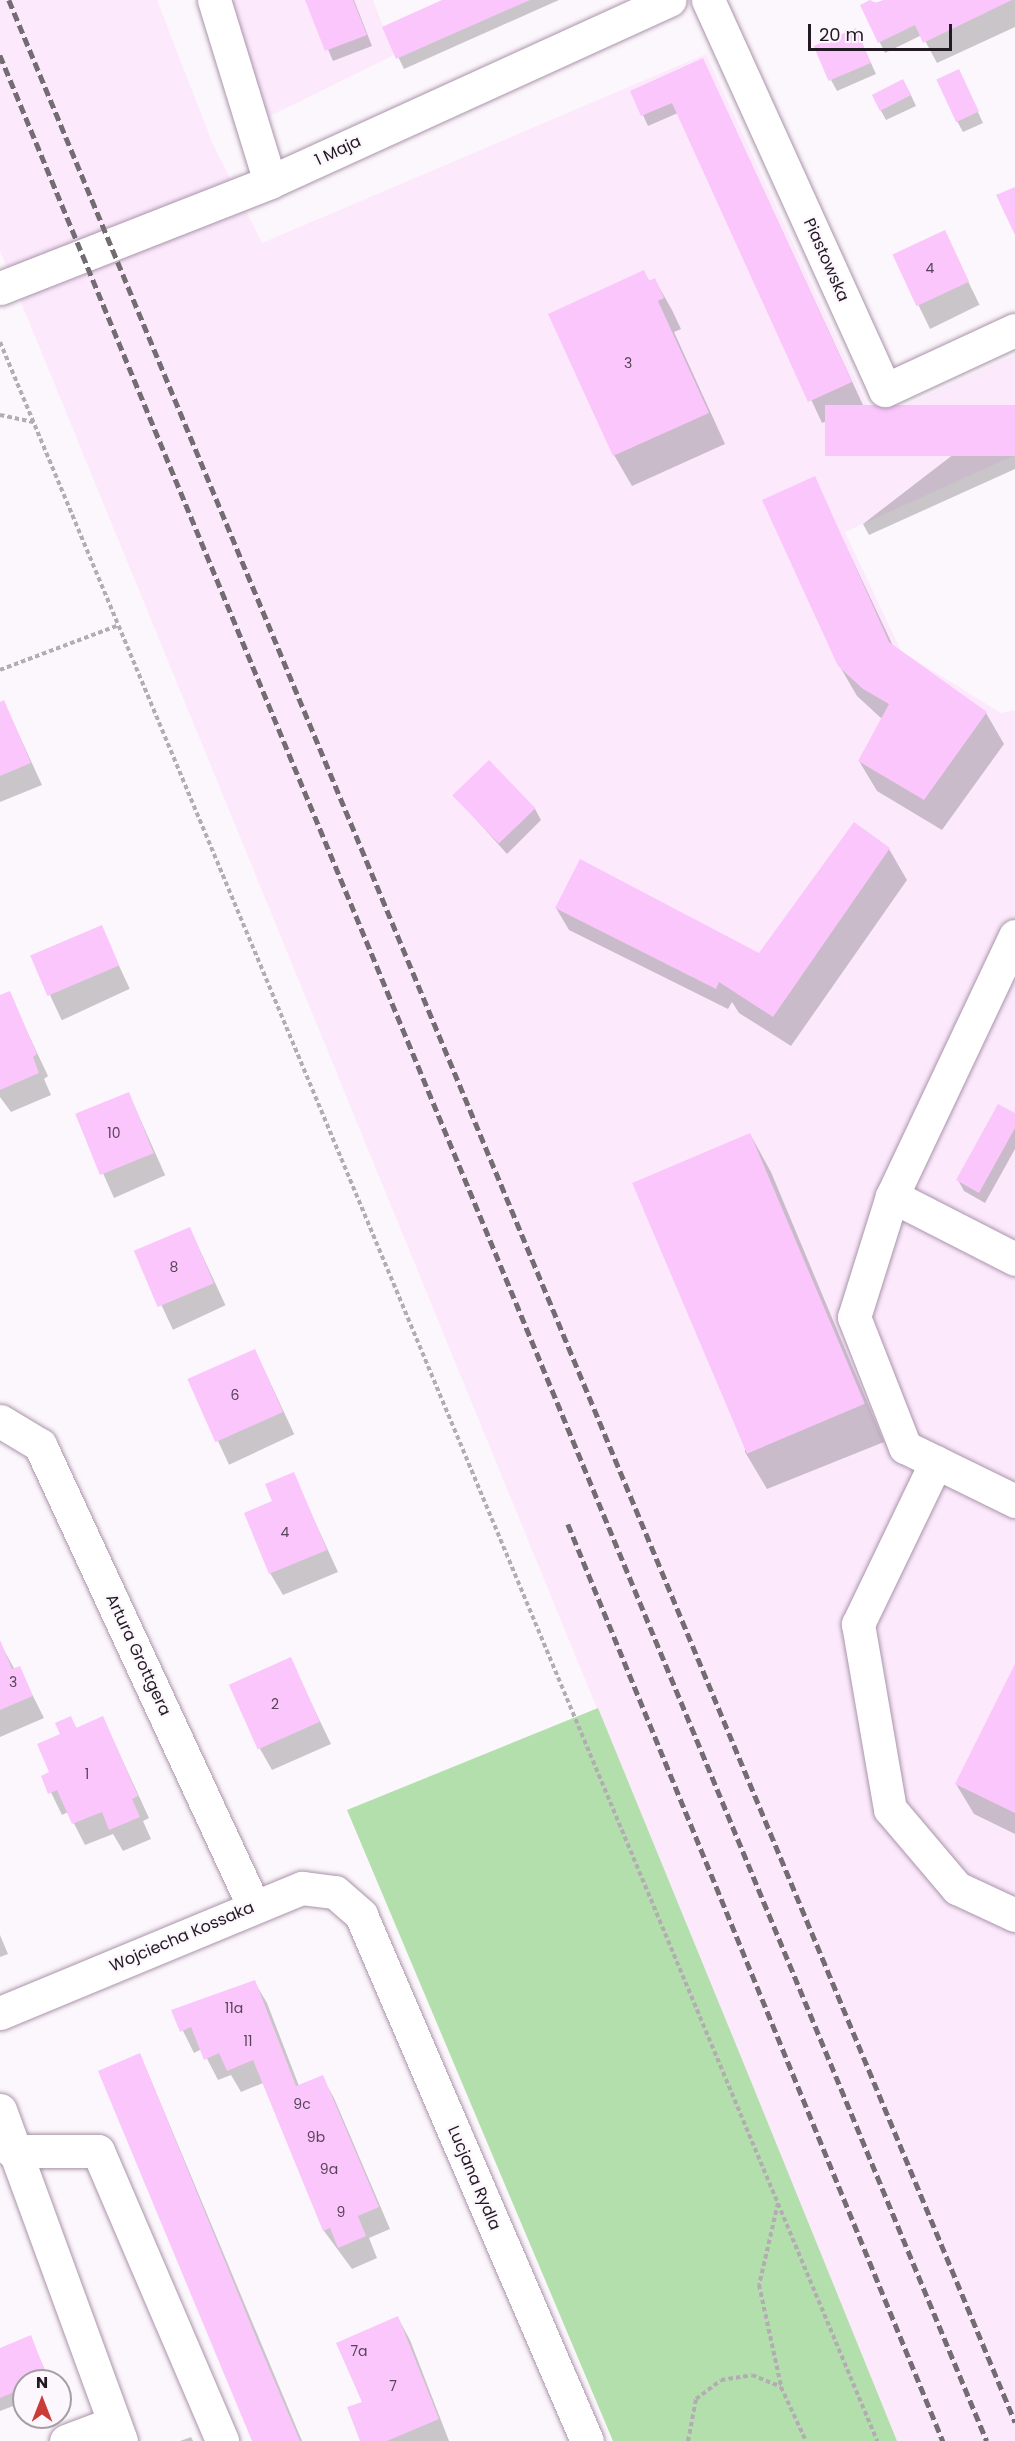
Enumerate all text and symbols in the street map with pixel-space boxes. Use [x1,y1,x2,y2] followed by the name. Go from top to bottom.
[811,12,955,50] scale bar
[819,22,864,47] text: 20 m
[312,132,364,170] street label: 1 Maja
[799,215,853,305] street label: Piastowska
[926,260,934,276] house number: 4
[624,355,632,371] house number: 3
[107,1125,121,1141] house number: 10
[170,1259,178,1275] house number: 8
[231,1387,239,1403] house number: 6
[281,1524,289,1540] house number: 4
[101,1591,175,1719] street label: Artura Grottgera
[9,1674,17,1690] house number: 3
[271,1696,279,1712] house number: 2
[85,1766,89,1782] house number: 1
[107,1898,257,1976] street label: Wojciecha Kossaka
[225,2000,243,2016] house number: 11a
[244,2033,252,2049] house number: 11
[293,2096,311,2112] house number: 9c
[443,2123,505,2233] street label: Lucjana Rydla
[307,2129,325,2145] house number: 9b
[320,2161,338,2177] house number: 9a
[337,2204,345,2220] house number: 9
[350,2343,368,2359] house number: 7a
[12,2369,72,2429] north arrow
[36,2371,48,2394] text: N
[389,2378,397,2394] house number: 7

